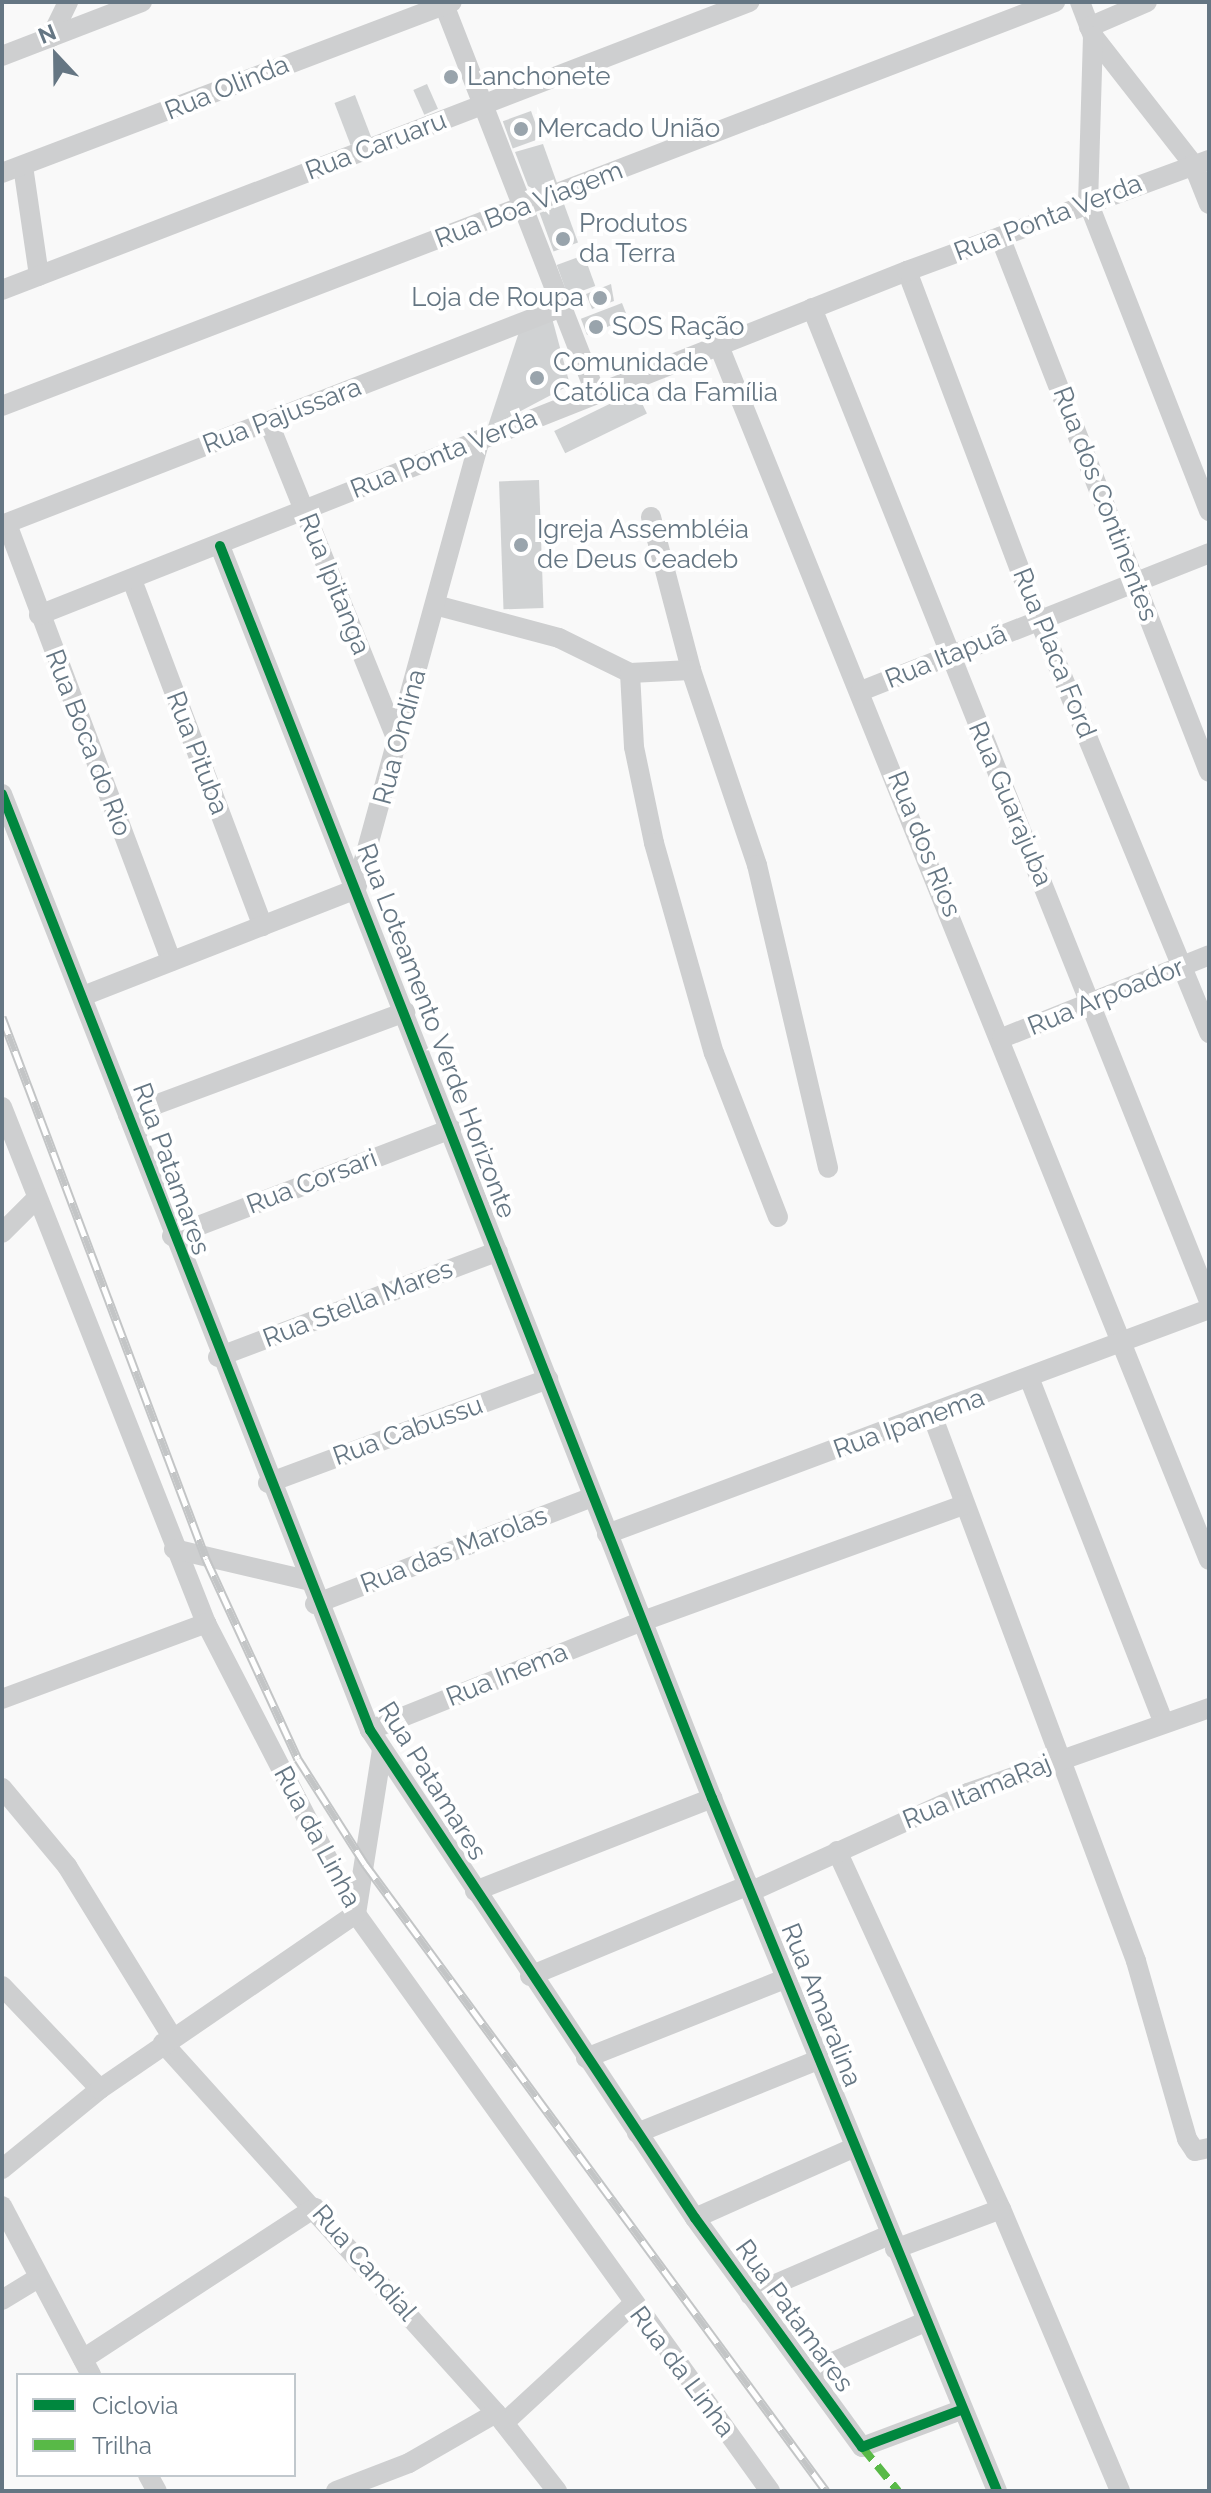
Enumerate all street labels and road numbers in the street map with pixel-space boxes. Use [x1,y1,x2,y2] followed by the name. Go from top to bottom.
[161,49,293,127] street label: Rua Olinda
[301,105,451,187] street label: Rua Caruaru
[430,155,628,255] street label: Rua Boa Viagem
[949,168,1147,268] street label: Rua Ponta Verda
[198,372,366,460] street label: Rua Pajussara
[1046,382,1164,626] street label: Rua dos Continentes
[346,402,542,506] street label: Rua Ponta Verda
[292,509,376,659] street label: Rua Ipitanga
[1006,564,1102,742] street label: Rua Placa Ford
[881,619,1011,695] street label: Rua Itapuã
[38,645,138,841] street label: Rua Boca do Rio
[367,666,433,808] street label: Rua Ondina
[159,687,235,819] street label: Rua Pituba
[961,717,1059,891] street label: Rua Guarajuba
[881,767,967,921] street label: Rua dos Rios
[350,839,522,1223] street label: Rua Loteamento Verde Horizonte
[1023,951,1189,1043] street label: Rua Arpoador
[125,1079,217,1259] street label: Rua Patamares
[242,1143,382,1221] street label: Rua Corsari
[259,1253,457,1355] street label: Rua Stella Mares
[829,1382,989,1466] street label: Rua Ipanema
[329,1389,487,1473] street label: Rua Cabussu
[356,1500,552,1600] street label: Rua das Marolas
[442,1637,572,1713] street label: Rua Inema
[371,1696,493,1866] street label: Rua Patamares
[898,1748,1056,1836] street label: Rua ItamaRaj
[267,1761,367,1913] street label: Rua da Linha
[774,1919,868,2091] street label: Rua Amaralina
[305,2199,423,2327] street label: Rua Candial
[728,2234,860,2398] street label: Rua Patamares
[623,2301,741,2443] street label: Rua da Linha

